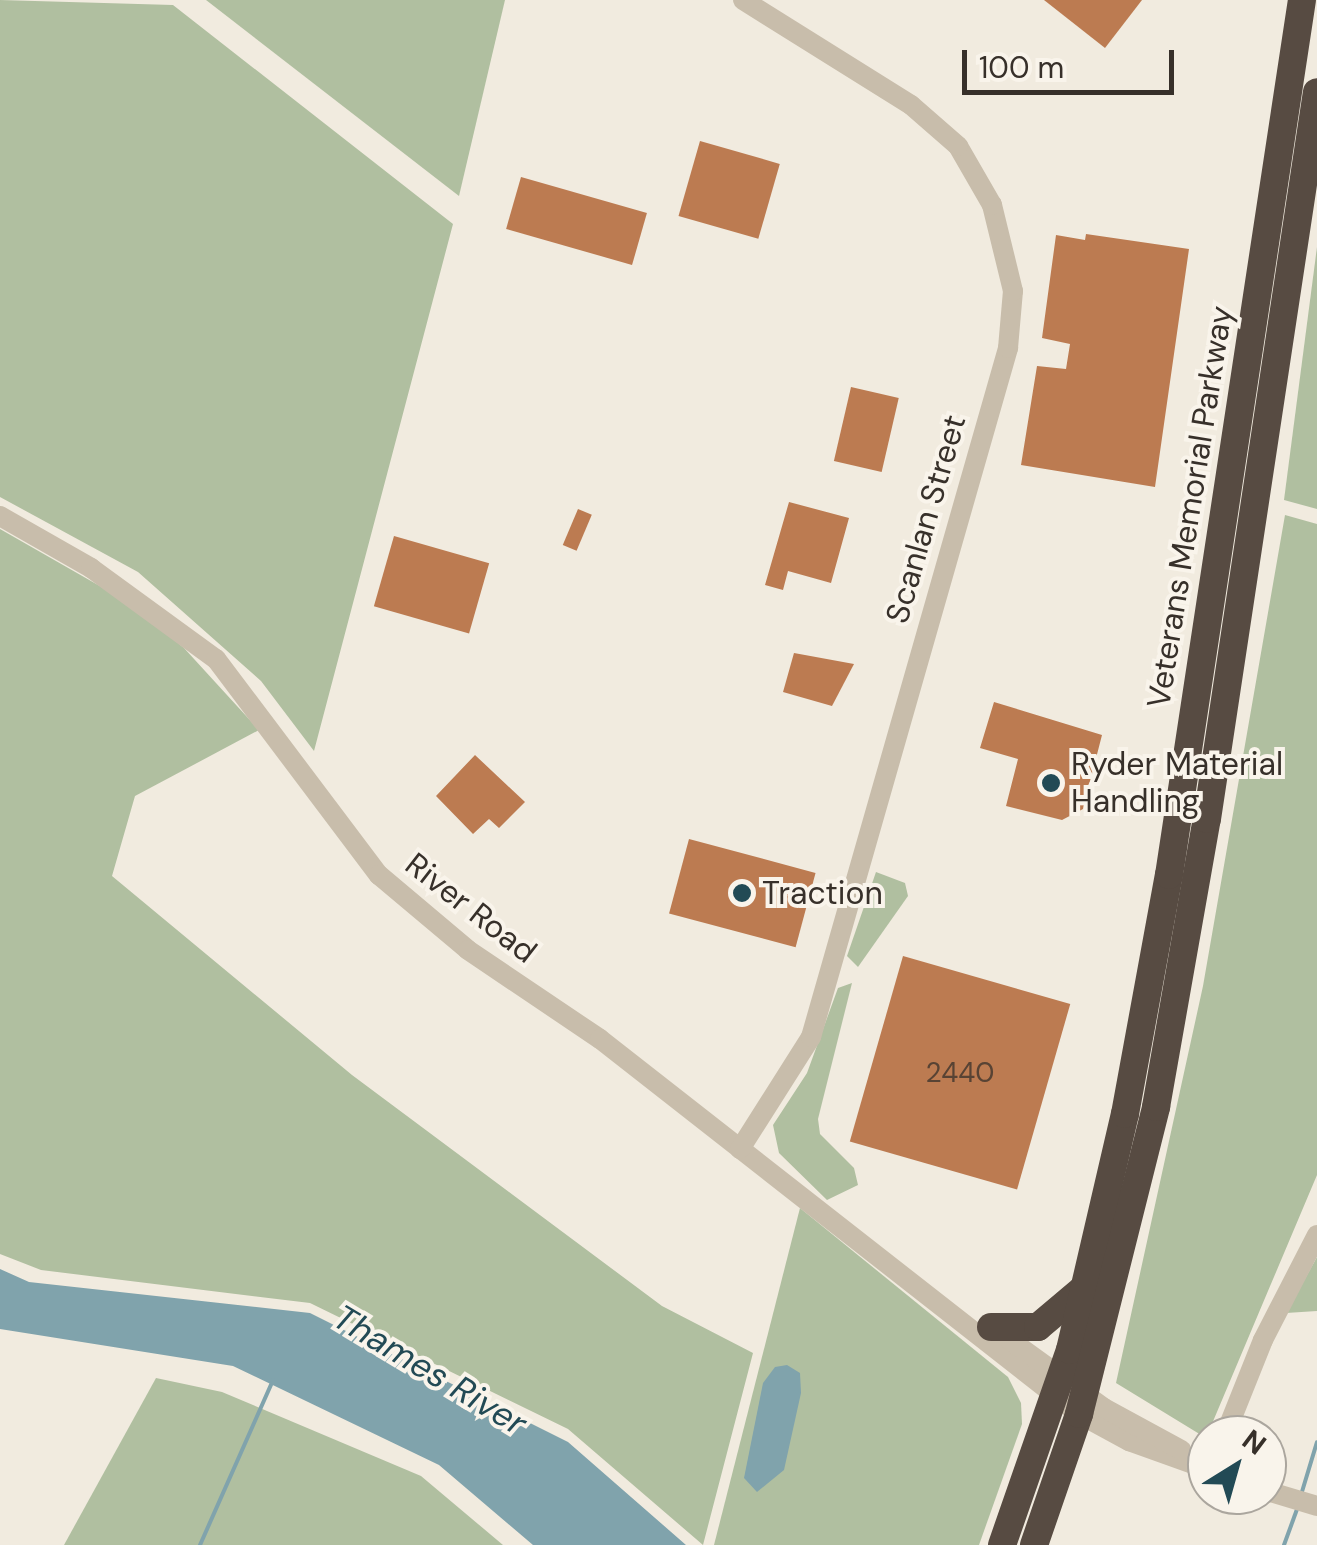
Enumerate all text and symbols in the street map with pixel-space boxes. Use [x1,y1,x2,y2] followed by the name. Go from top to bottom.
[967,30,1180,92] scale bar
[979,48,1064,87] text: 100 m
[1139,303,1241,711] street label: Veterans Memorial Parkway
[878,410,974,628] street label: Scanlan Street
[1071,746,1283,821] place label: Ryder Material Handling
[1040,772,1062,794] marker: Ryder Material Handling
[398,845,544,971] street label: River Road
[762,874,883,912] place label: Traction
[731,882,753,904] marker: Traction
[926,1056,994,1090] house number: 2440
[326,1296,534,1444] water label: Thames River
[1187,1415,1287,1515] north arrow
[1235,1421,1273,1463] text: N

